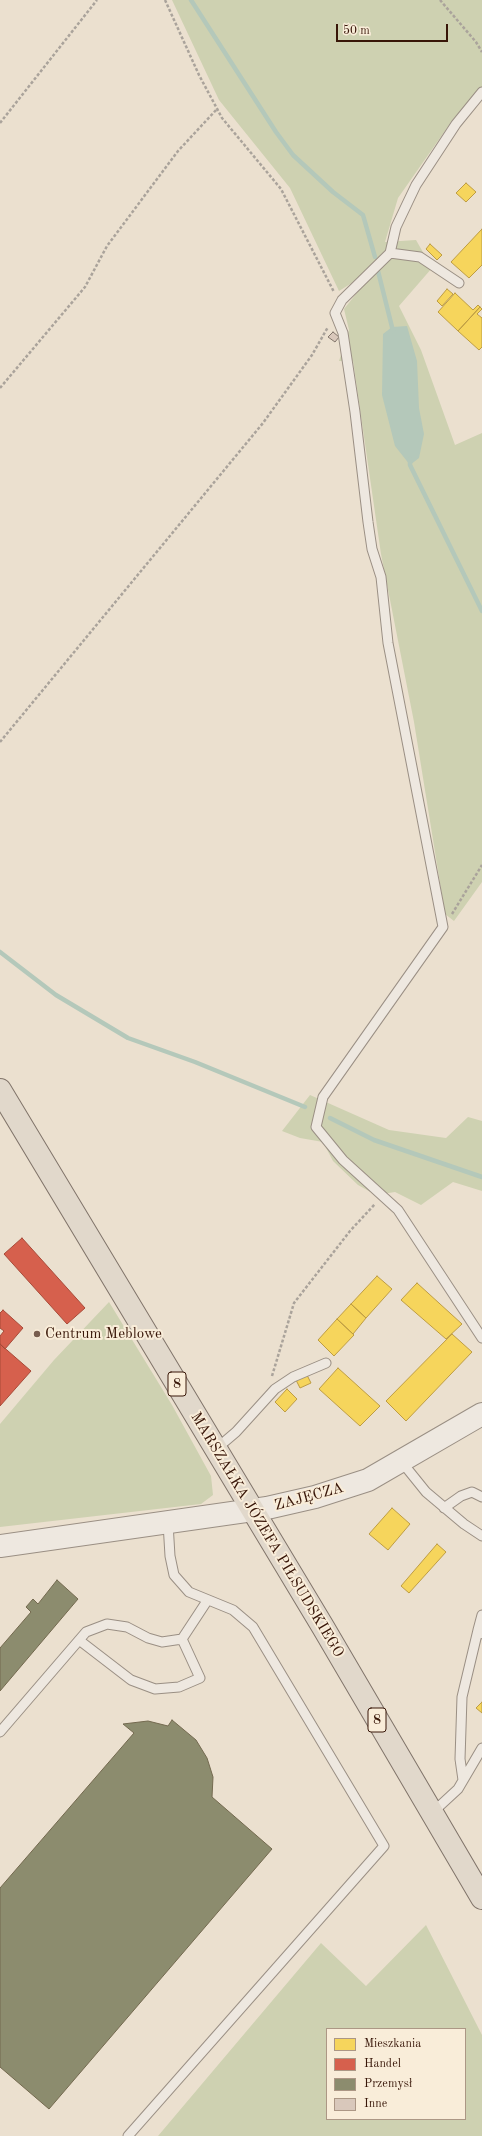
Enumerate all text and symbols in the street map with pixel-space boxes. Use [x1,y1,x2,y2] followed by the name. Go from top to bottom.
[338,16,450,42] scale bar
[343,25,370,37] text: 50 m
[45,1325,162,1343] place label: Centrum Meblowe
[32,1329,42,1339] marker: Centrum Meblowe
[168,1372,186,1396] road number: 8
[186,1409,348,1661] street label: MARSZAŁKA JÓZEFA PIŁSUDSKIEGO
[272,1479,346,1515] street label: ZAJĘCZA
[368,1708,386,1732] road number: 8
[326,2028,466,2120] legend
[364,2038,421,2050] text: Mieszkania
[364,2058,401,2070] text: Handel
[364,2078,412,2090] text: Przemysł
[364,2098,387,2110] text: Inne

